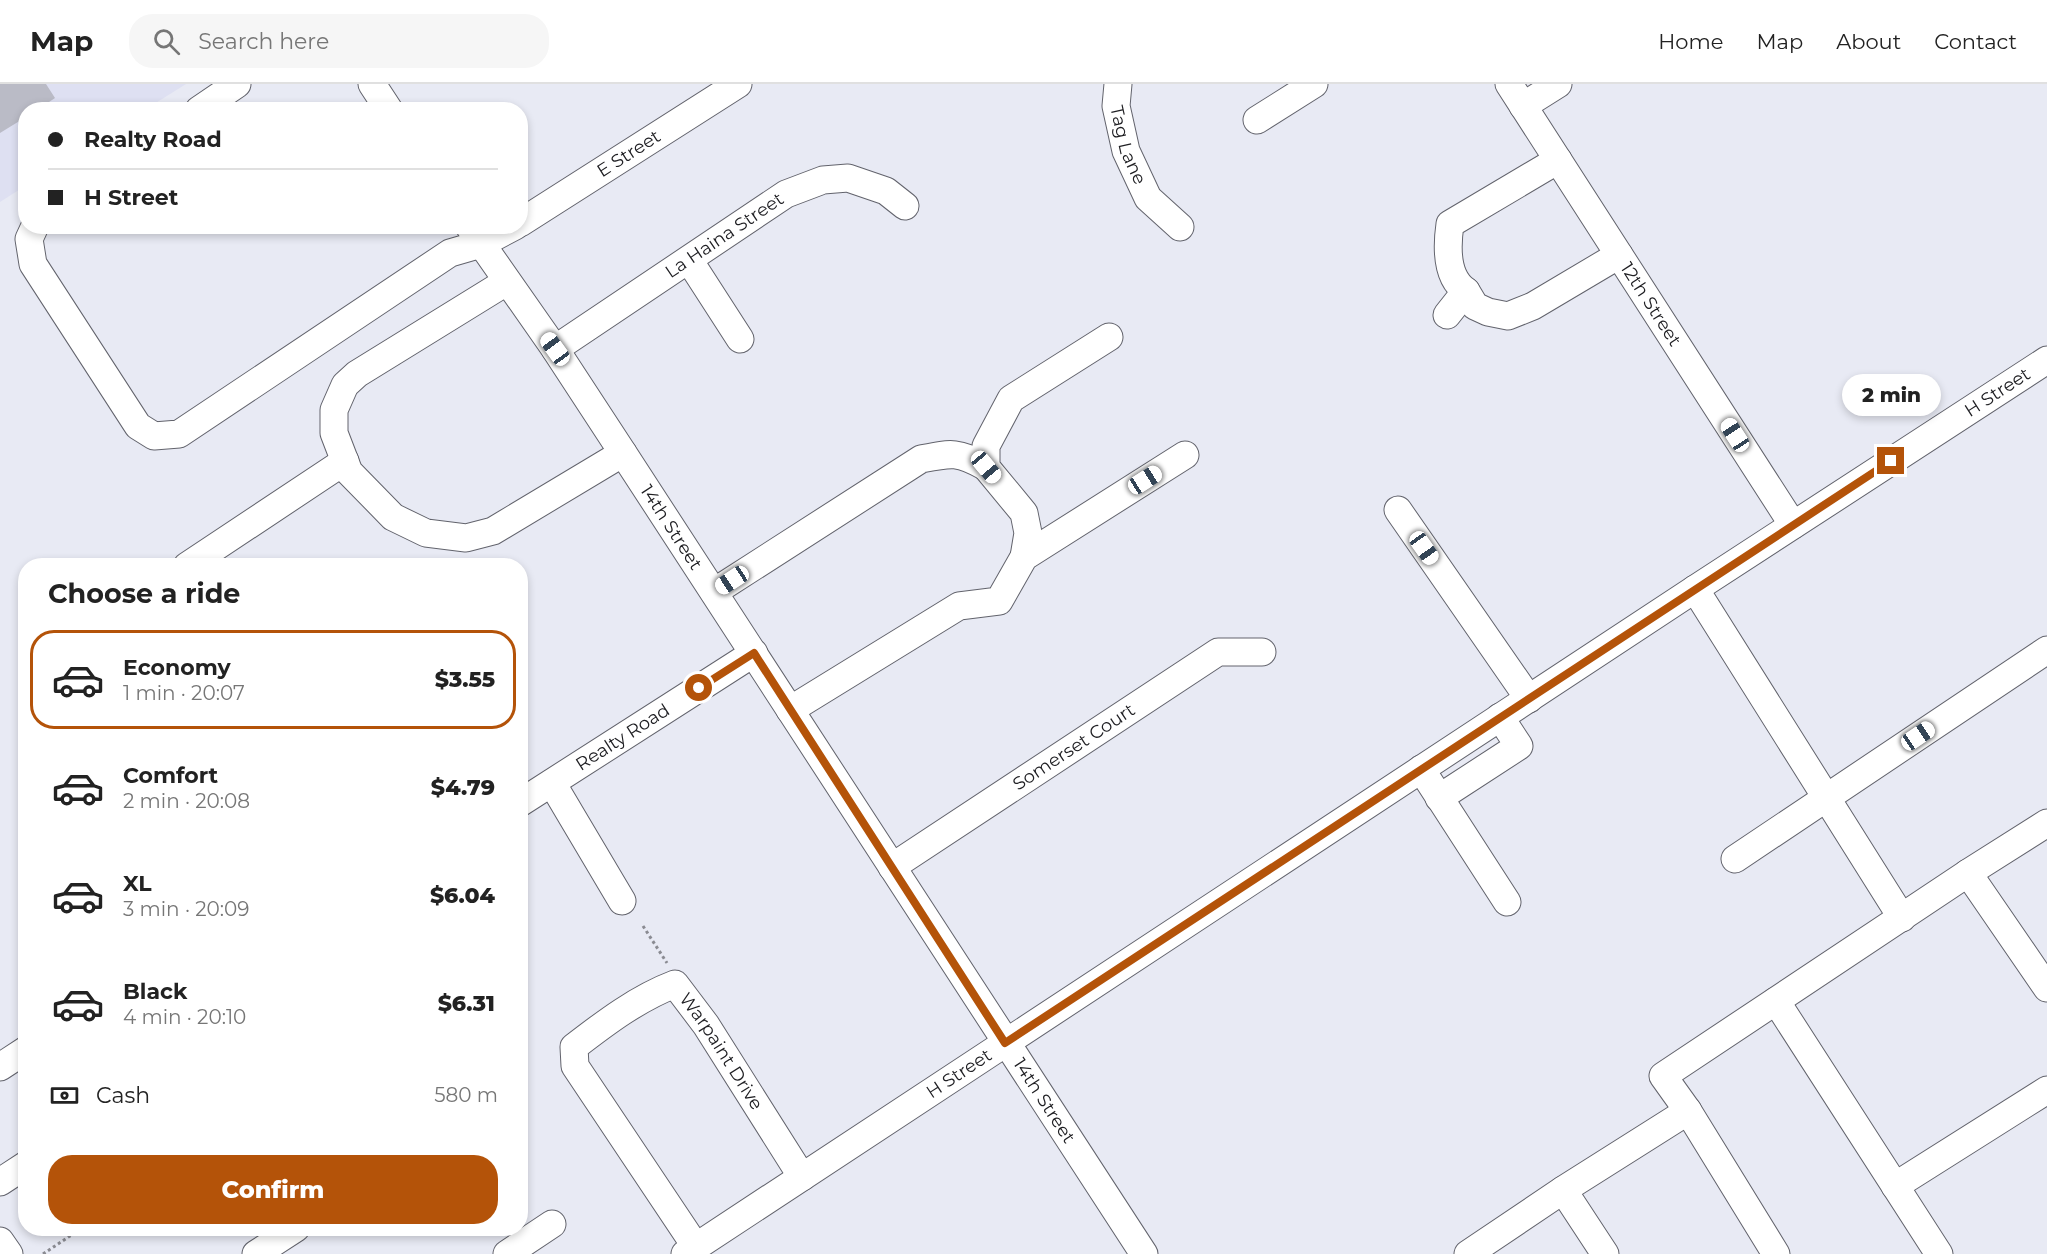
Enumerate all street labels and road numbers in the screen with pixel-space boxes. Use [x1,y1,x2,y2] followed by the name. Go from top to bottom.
[1105,104,1151,188] street label: Tag Lane
[593,125,665,182] street label: E Street
[661,188,788,283] street label: La Haina Street
[1616,258,1686,350] street label: 12th Street
[1960,363,2034,422] street label: H Street
[636,481,707,574] street label: 14th Street
[572,699,674,775] street label: Realty Road
[1009,699,1139,795] street label: Somerset Court
[675,988,768,1114] street label: Warpaint Drive
[922,1044,996,1103] street label: H Street
[1009,1054,1080,1147] street label: 14th Street

